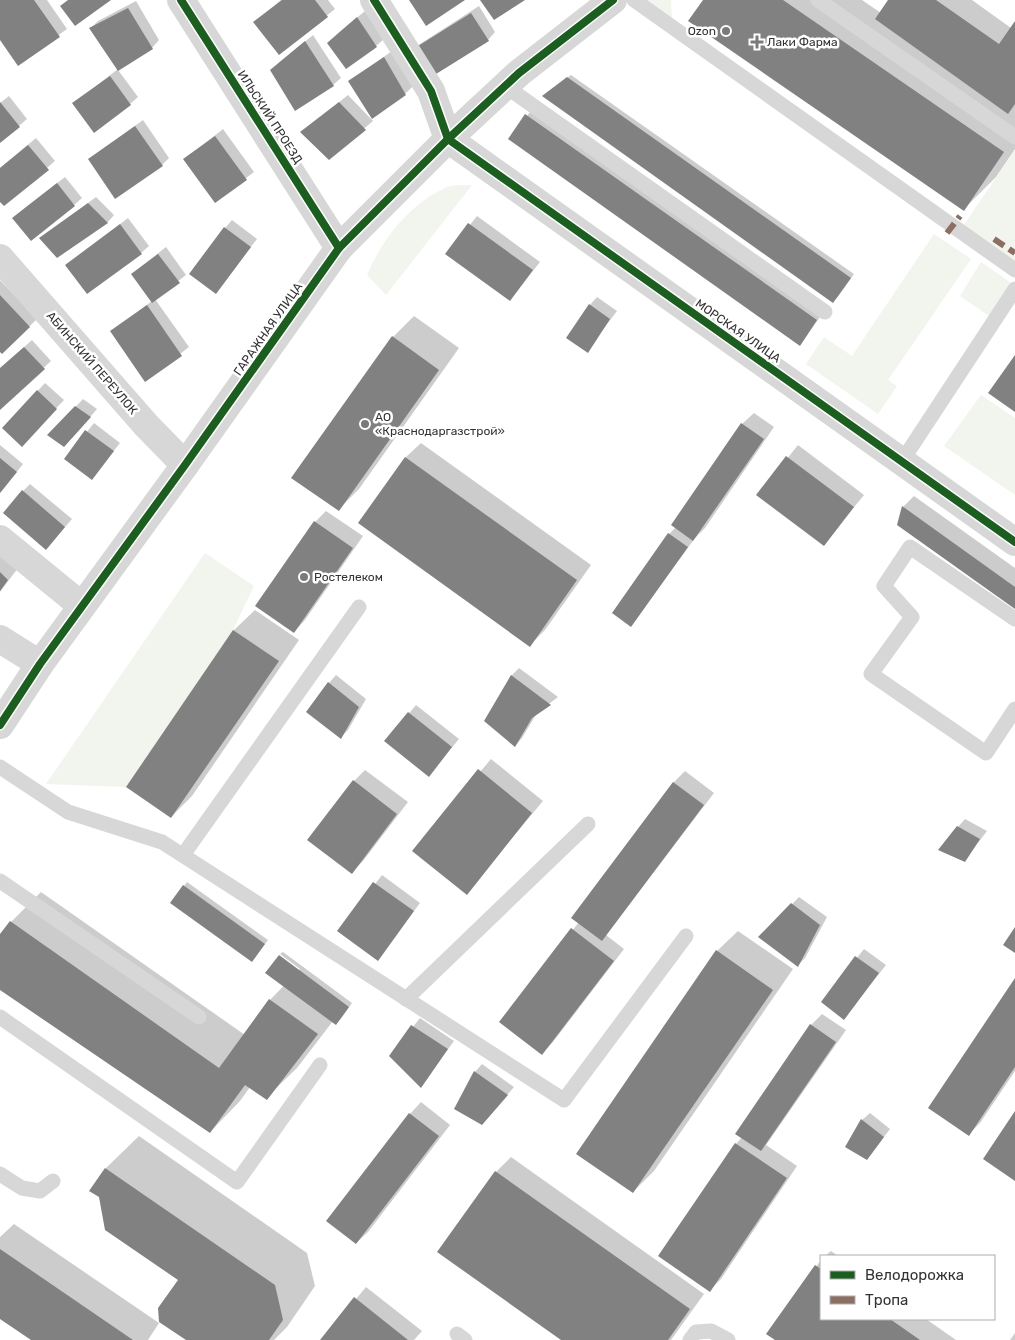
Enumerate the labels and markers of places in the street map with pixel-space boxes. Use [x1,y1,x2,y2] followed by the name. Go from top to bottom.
[688,24,716,38] place label: Ozon
[720,25,732,37] marker: Ozon
[767,35,838,49] place label: Лаки Фарма
[751,36,763,48] marker: Лаки Фарма
[375,410,505,438] place label: АО «Краснодаргазстрой»
[359,418,371,430] marker: АО «Краснодаргазстрой»
[314,570,383,584] place label: Ростелеком
[298,571,310,583] marker: Ростелеком

